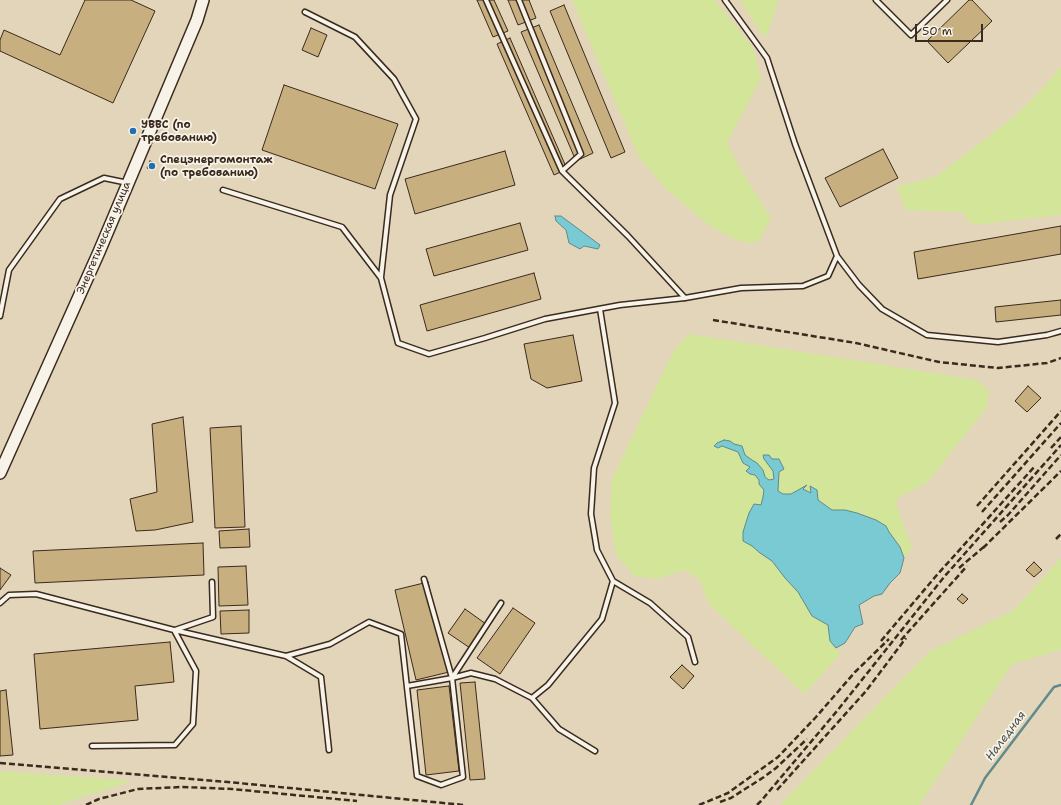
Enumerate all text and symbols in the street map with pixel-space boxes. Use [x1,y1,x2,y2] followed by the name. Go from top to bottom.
[917,16,985,42] scale bar
[922,23,952,39] text: 50 m
[141,118,217,144] place label: УВВС (по требованию)
[128,126,138,136] marker: УВВС (по требованию)
[160,153,273,179] place label: Спецэнергомонтаж (по требованию)
[147,161,157,171] marker: Спецэнергомонтаж (по требованию)
[74,180,134,296] street label: Энергетическая улица
[983,708,1029,764] water label: Наледная

